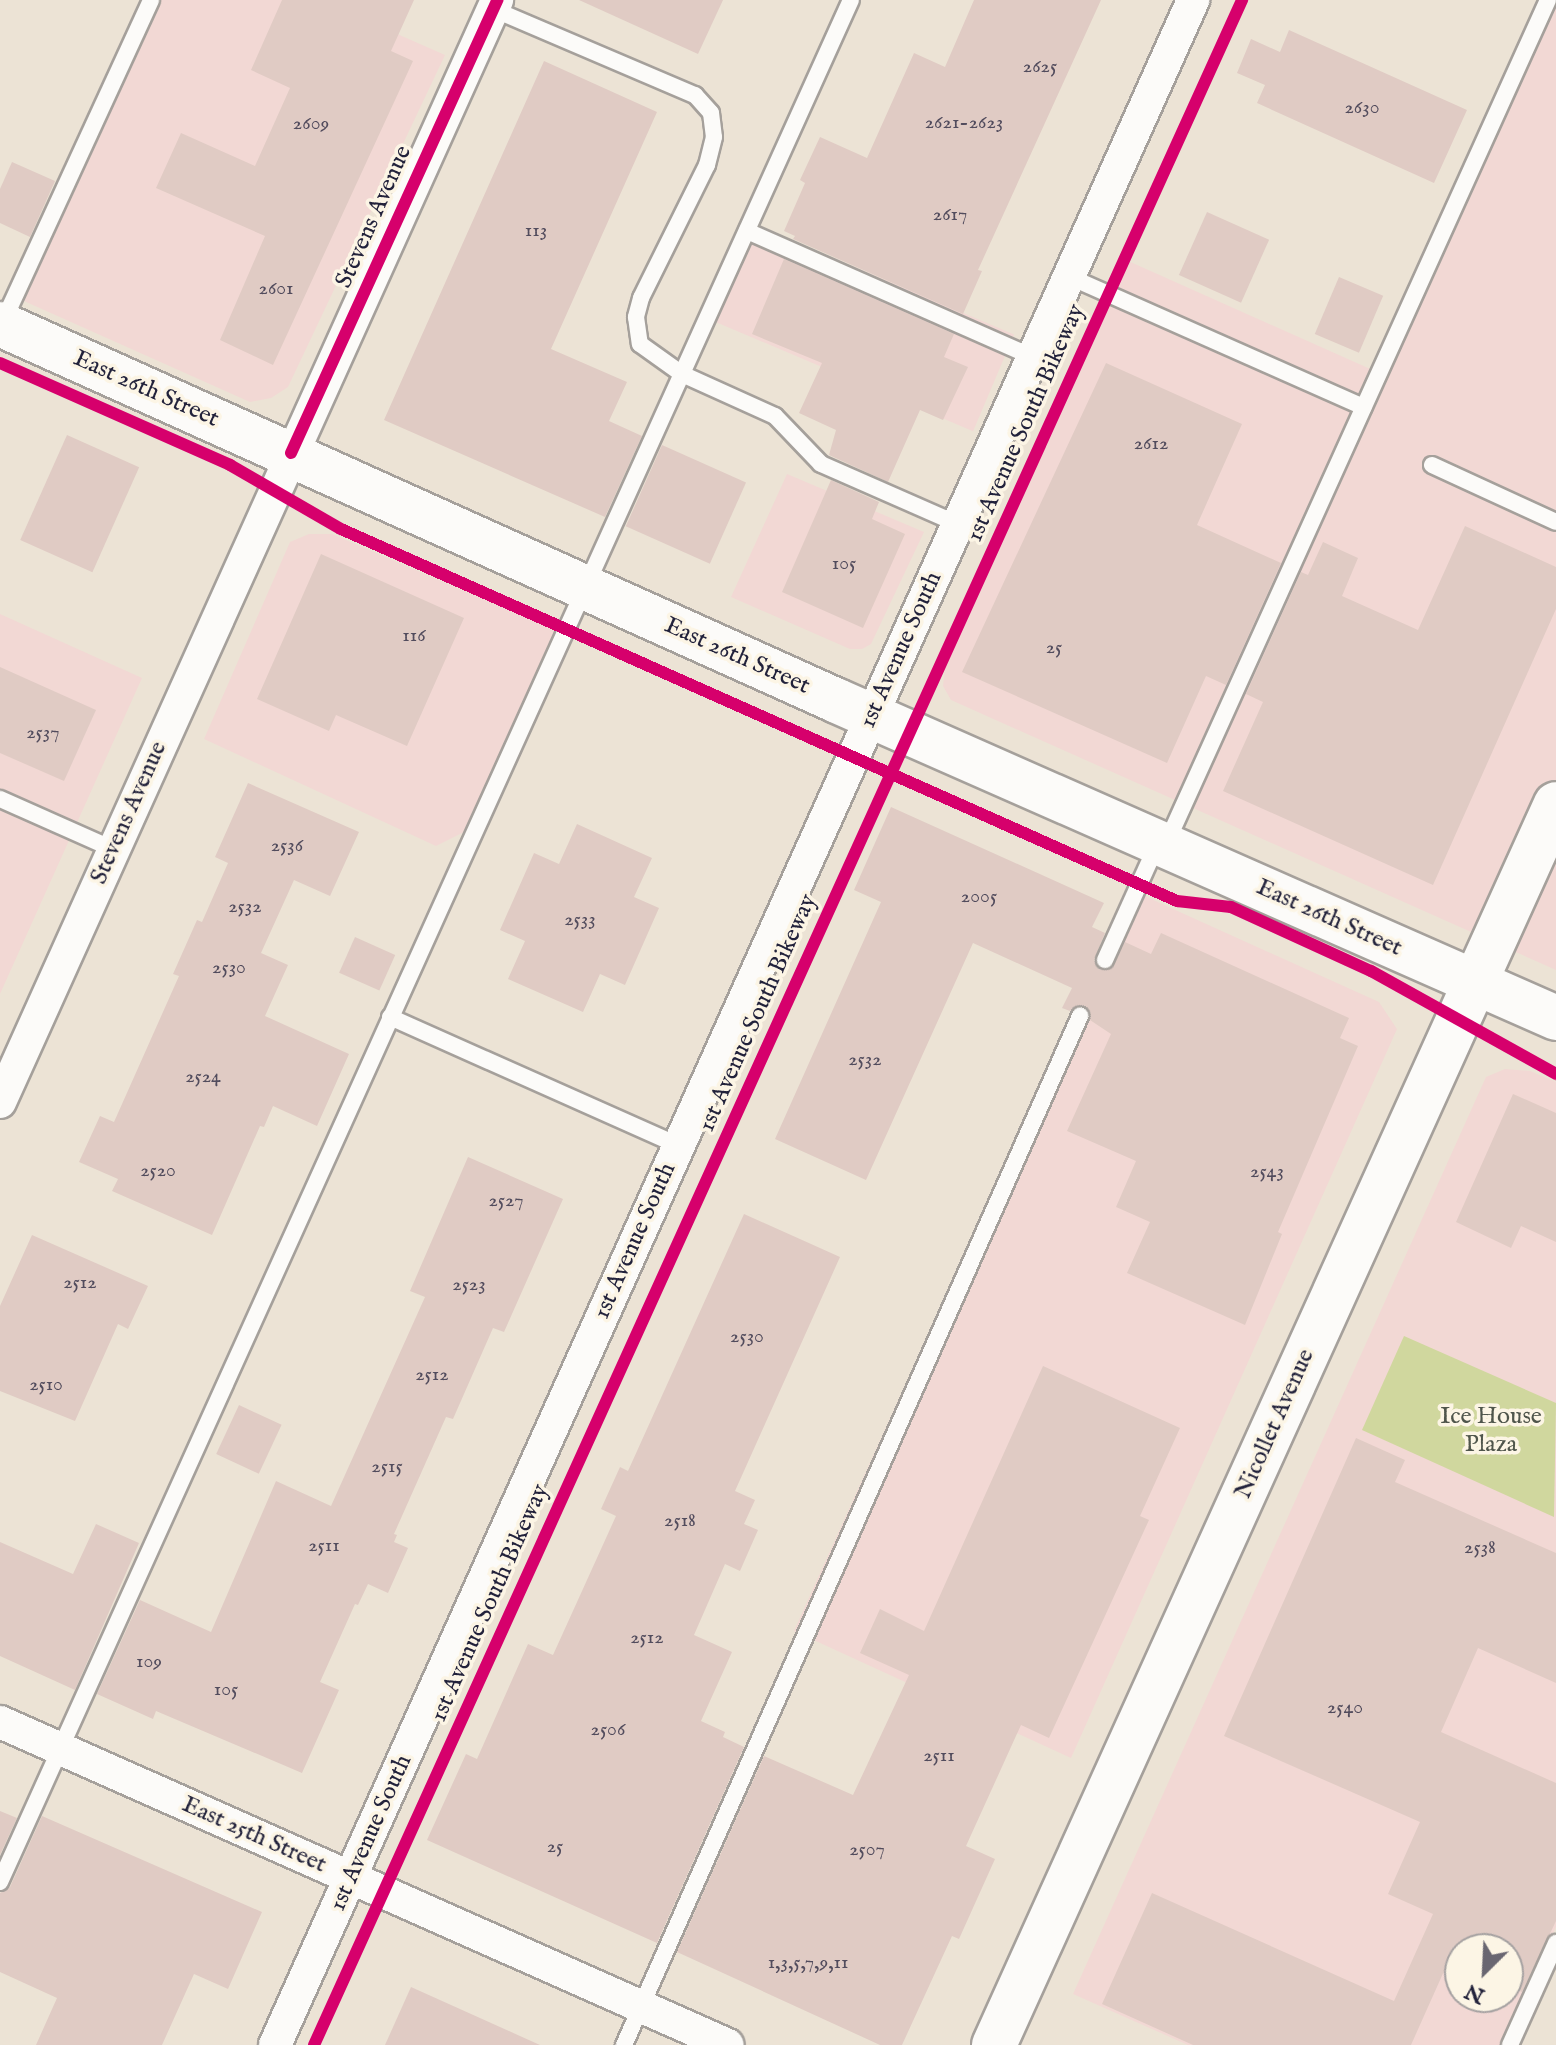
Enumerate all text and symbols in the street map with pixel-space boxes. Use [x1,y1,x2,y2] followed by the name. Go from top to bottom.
[1023,54,1057,78] house number: 2625
[1344,95,1380,119] house number: 2630
[925,110,1003,134] house number: 2621-2623
[293,111,329,135] house number: 2609
[330,141,418,293] street label: Stevens Avenue
[933,202,967,226] house number: 2617
[525,218,547,242] house number: 113
[259,276,293,300] house number: 2601
[961,300,1091,546] street label: 1st Avenue South Bikeway
[69,344,223,434] street label: East 26th Street
[1134,431,1168,455] house number: 2612
[832,551,856,575] house number: 105
[854,567,948,733] street label: 1st Avenue South
[660,611,814,701] street label: East 26th Street
[402,623,426,647] house number: 116
[1046,635,1062,659] house number: 25
[26,720,60,744] house number: 2537
[85,737,173,889] street label: Stevens Avenue
[271,833,303,857] house number: 2536
[1252,873,1406,963] street label: East 26th Street
[961,884,997,908] house number: 2005
[693,890,823,1136] street label: 1st Avenue South Bikeway
[228,894,262,918] house number: 2532
[564,907,596,931] house number: 2533
[212,955,246,979] house number: 2530
[848,1047,882,1071] house number: 2532
[185,1064,221,1088] house number: 2524
[140,1158,176,1182] house number: 2520
[588,1158,682,1324] street label: 1st Avenue South
[1250,1159,1284,1183] house number: 2543
[488,1188,524,1212] house number: 2527
[63,1270,97,1294] house number: 2512
[452,1272,486,1296] house number: 2523
[730,1324,764,1348] house number: 2530
[1229,1345,1321,1503] street label: Nicollet Avenue
[415,1362,449,1386] house number: 2512
[29,1372,63,1396] house number: 2510
[1440,1403,1542,1459] park label: Ice House Plaza
[371,1454,403,1478] house number: 2515
[425,1480,555,1726] street label: 1st Avenue South Bikeway
[664,1508,696,1532] house number: 2518
[308,1533,340,1557] house number: 2511
[1464,1535,1496,1559] house number: 2538
[630,1625,664,1649] house number: 2512
[136,1649,162,1673] house number: 109
[214,1677,238,1701] house number: 105
[1327,1695,1363,1719] house number: 2540
[591,1717,625,1741] house number: 2506
[923,1743,955,1767] house number: 2511
[324,1750,418,1916] street label: 1st Avenue South
[177,1790,331,1880] street label: East 25th Street
[547,1834,563,1858] house number: 25
[849,1837,885,1861] house number: 2507
[1444,1933,1524,2013] north arrow
[768,1950,848,1974] house number: 1,3,5,7,9,11
[1461,1976,1489,2010] text: N

